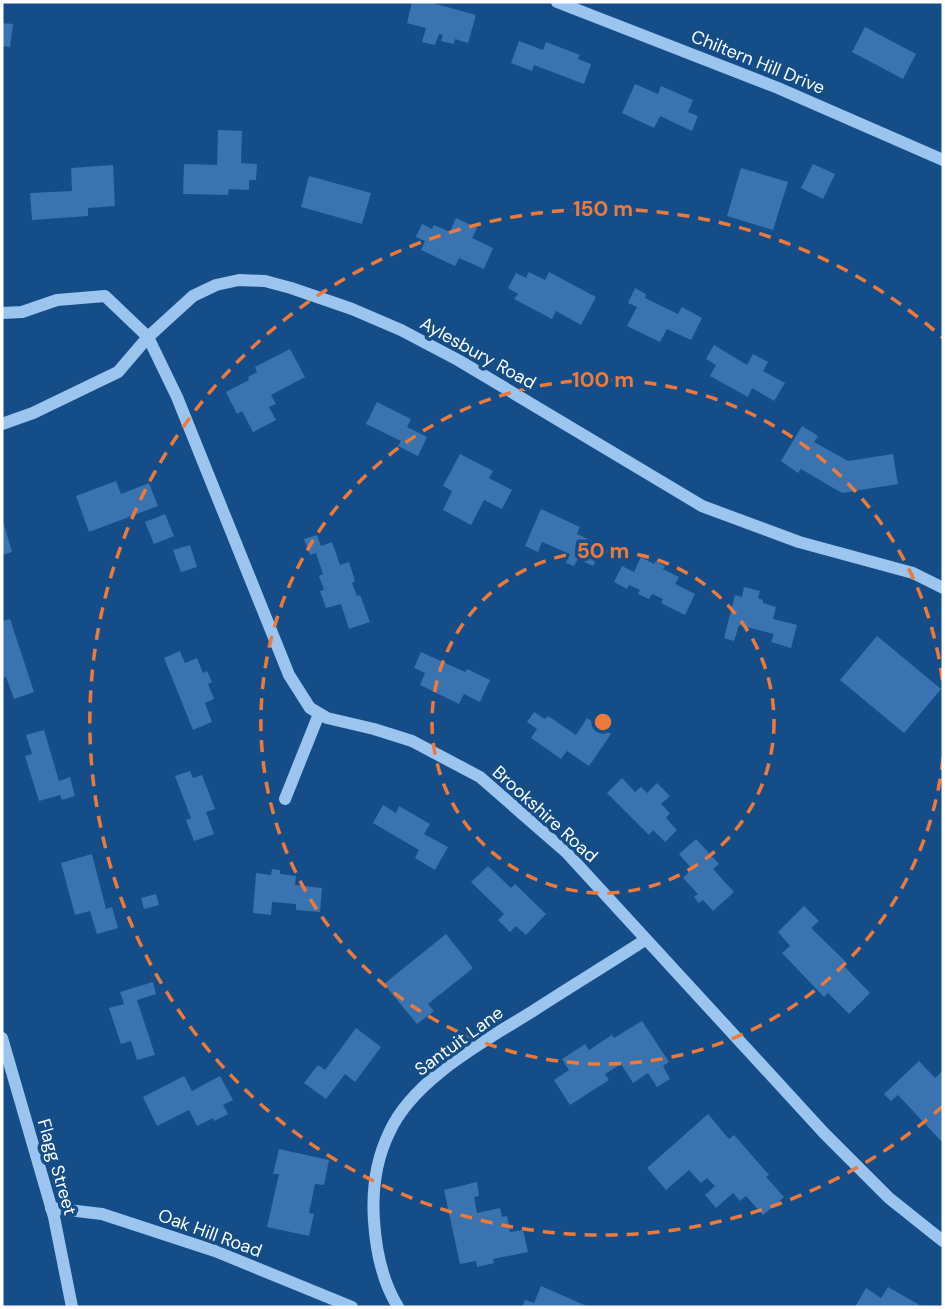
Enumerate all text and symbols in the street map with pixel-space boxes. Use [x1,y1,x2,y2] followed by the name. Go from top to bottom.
[687,24,829,100] street label: Chiltern Hill Drive
[573,195,633,223] text: 150 m
[416,311,540,395] street label: Aylesbury Road
[572,366,634,394] text: 100 m
[577,537,629,565] text: 50 m
[591,710,615,734] centre of rings
[487,760,603,868] street label: Brookshire Road
[410,1001,508,1081] street label: Santuit Lane
[32,1116,82,1218] street label: Flagg Street
[155,1203,265,1263] street label: Oak Hill Road

